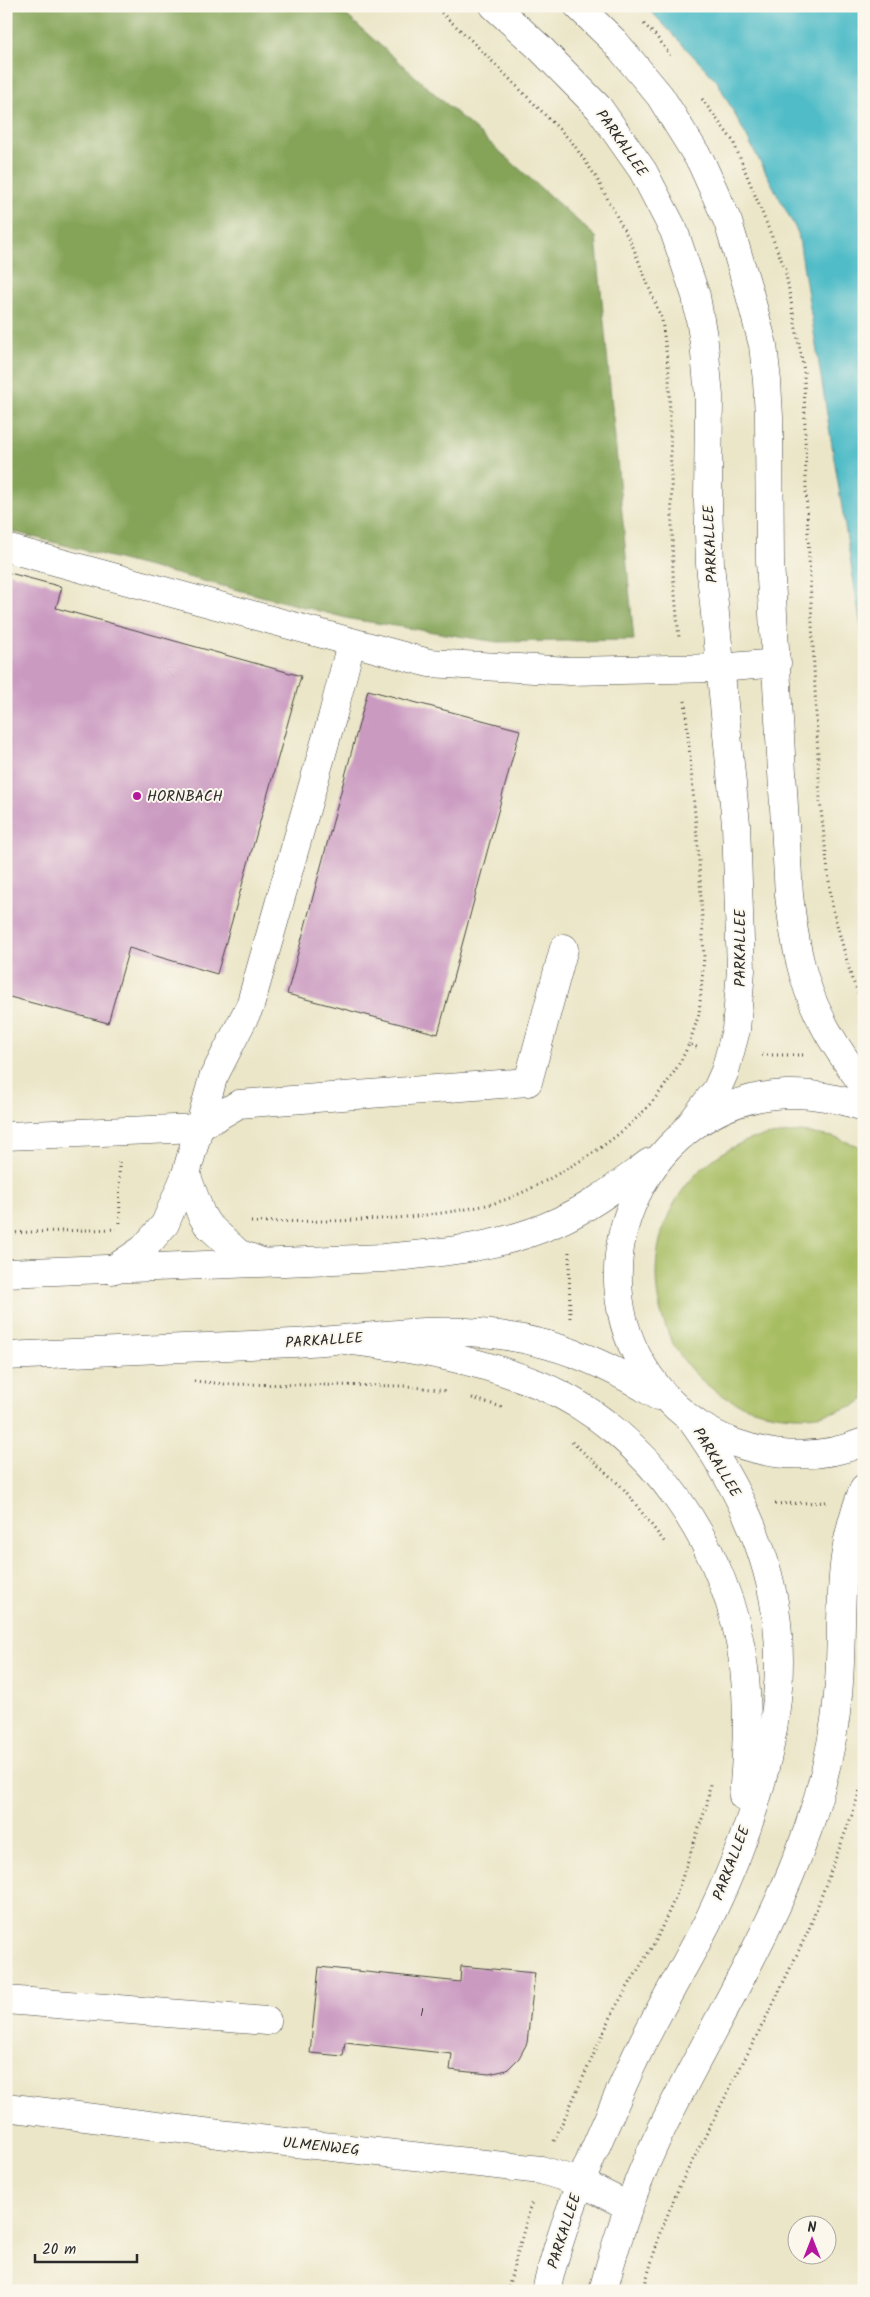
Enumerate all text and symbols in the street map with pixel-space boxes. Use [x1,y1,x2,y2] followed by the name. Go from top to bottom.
[589,105,654,183] street label: PARKALLEE
[697,503,725,583] street label: PARKALLEE
[147,785,223,809] place label: HORNBACH
[131,790,143,802] marker: HORNBACH
[729,908,753,987] street label: PARKALLEE
[284,1326,365,1356] street label: PARKALLEE
[686,1423,747,1503] street label: PARKALLEE
[707,1822,758,1904] street label: PARKALLEE
[420,2003,424,2022] house number: 1
[281,2131,361,2163] street label: ULMENWEG
[541,2189,589,2272] street label: PARKALLEE
[788,2214,838,2264] north arrow
[808,2217,817,2239] text: N
[35,2232,138,2264] scale bar
[42,2238,76,2262] text: 20 m

